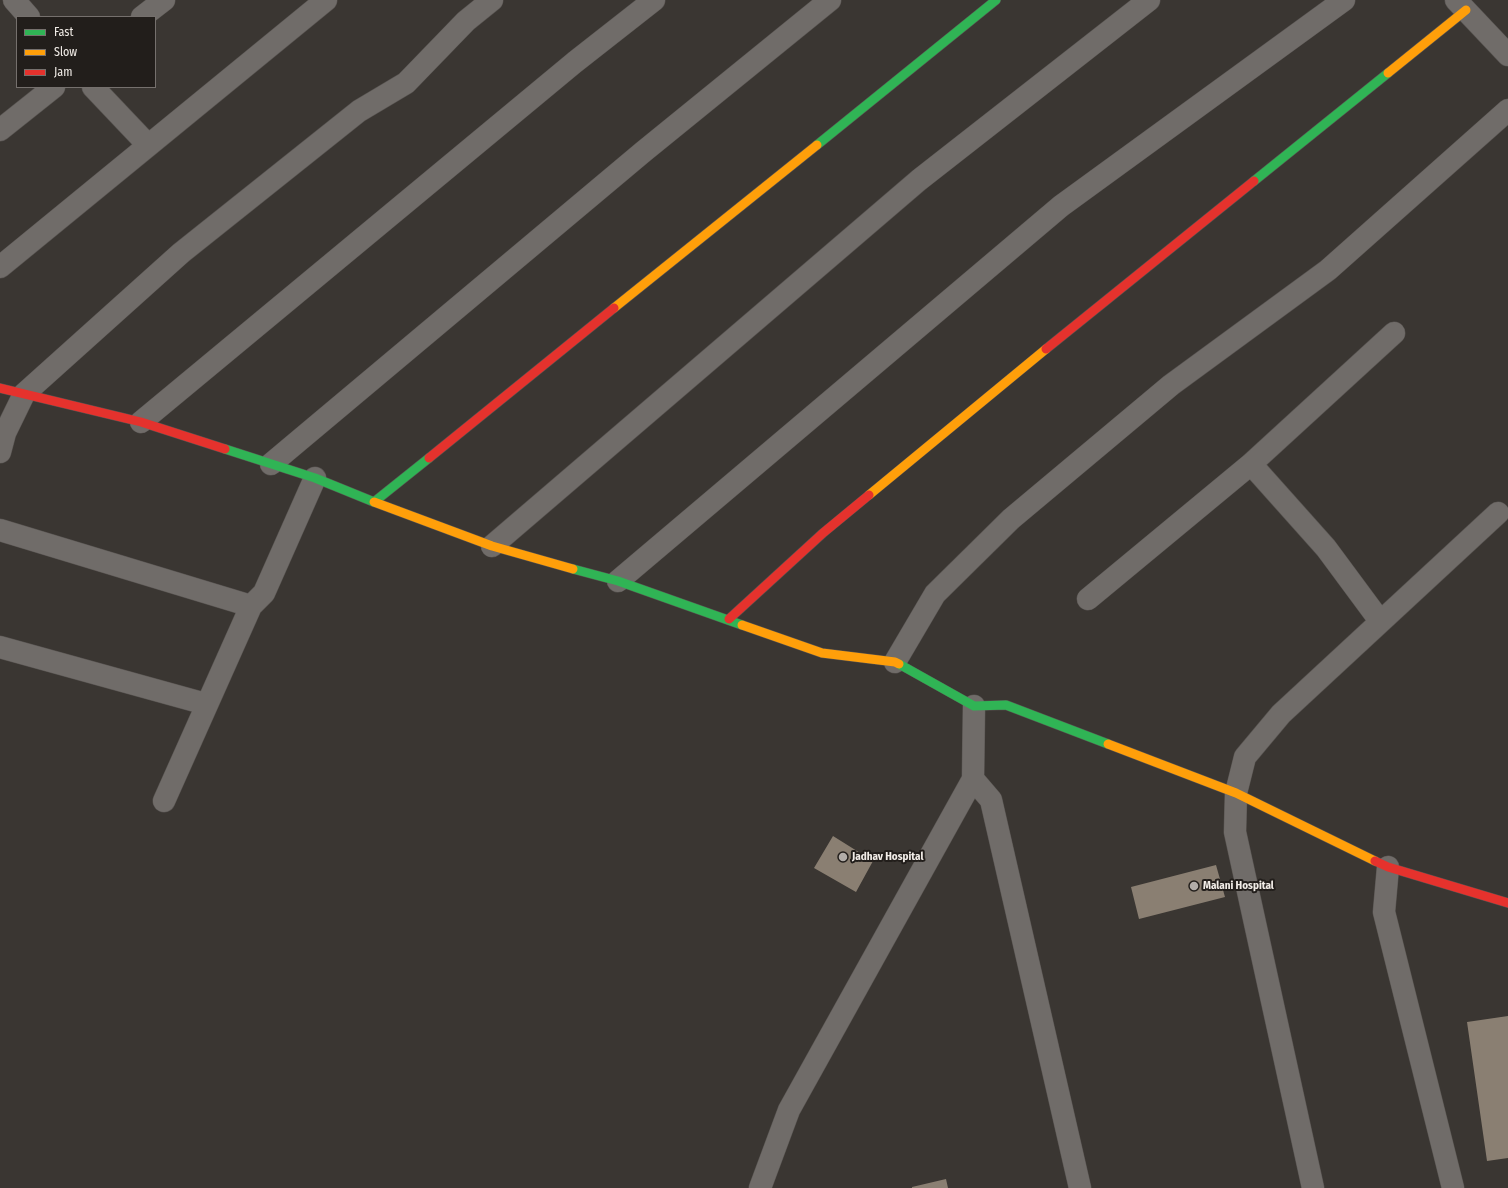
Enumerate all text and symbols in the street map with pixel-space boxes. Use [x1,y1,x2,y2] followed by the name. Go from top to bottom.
[16,16,156,88] legend
[54,25,73,39] text: Fast
[54,45,77,59] text: Slow
[54,65,72,79] text: Jam
[852,850,923,864] place label: Jadhav Hospital
[837,851,849,863] marker: Jadhav Hospital
[1203,879,1274,893] place label: Malani Hospital
[1188,880,1200,892] marker: Malani Hospital

